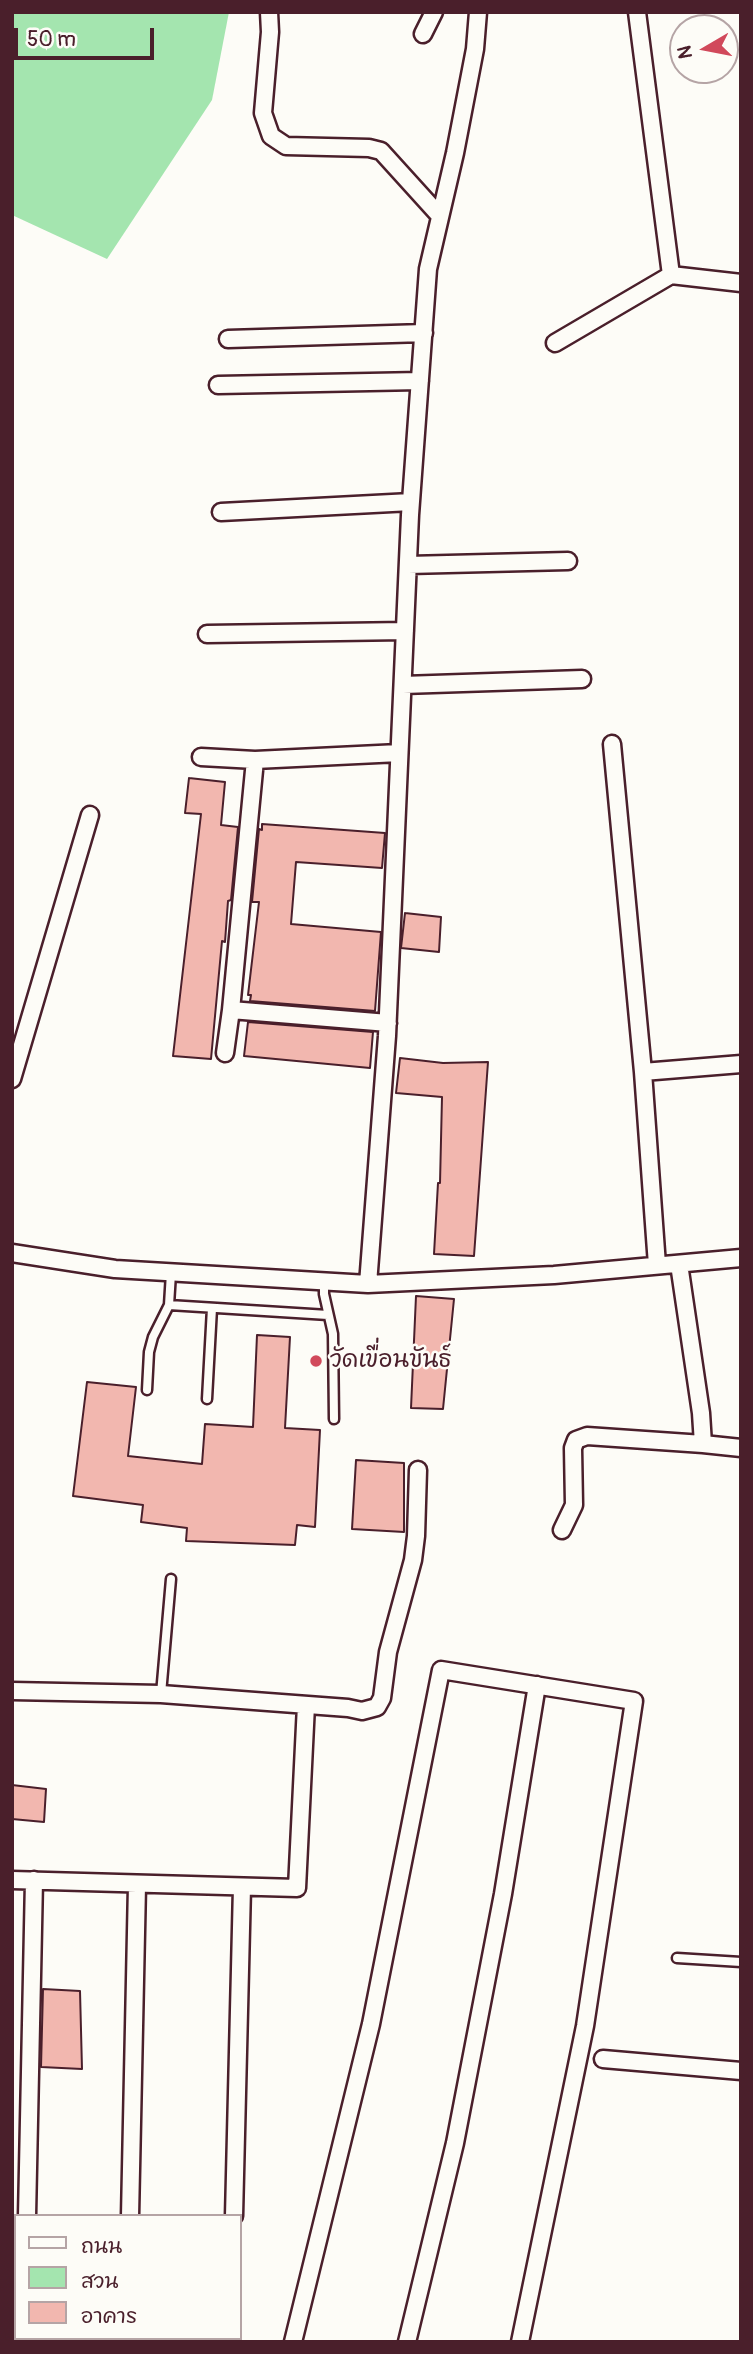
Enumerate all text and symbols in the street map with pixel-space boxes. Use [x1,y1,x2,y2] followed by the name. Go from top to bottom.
[18,14,158,58] scale bar
[669,14,739,84] north arrow
[27,26,76,53] text: 50 m
[672,44,698,61] text: N
[330,1347,452,1375] place label: วัดเขื่อนขันธ์
[308,1353,324,1369] marker: วัดเขื่อนขันธ์
[14,2214,242,2340] legend
[81,2233,122,2260] text: ถนน
[81,2268,118,2295] text: สวน
[81,2303,137,2330] text: อาคาร

